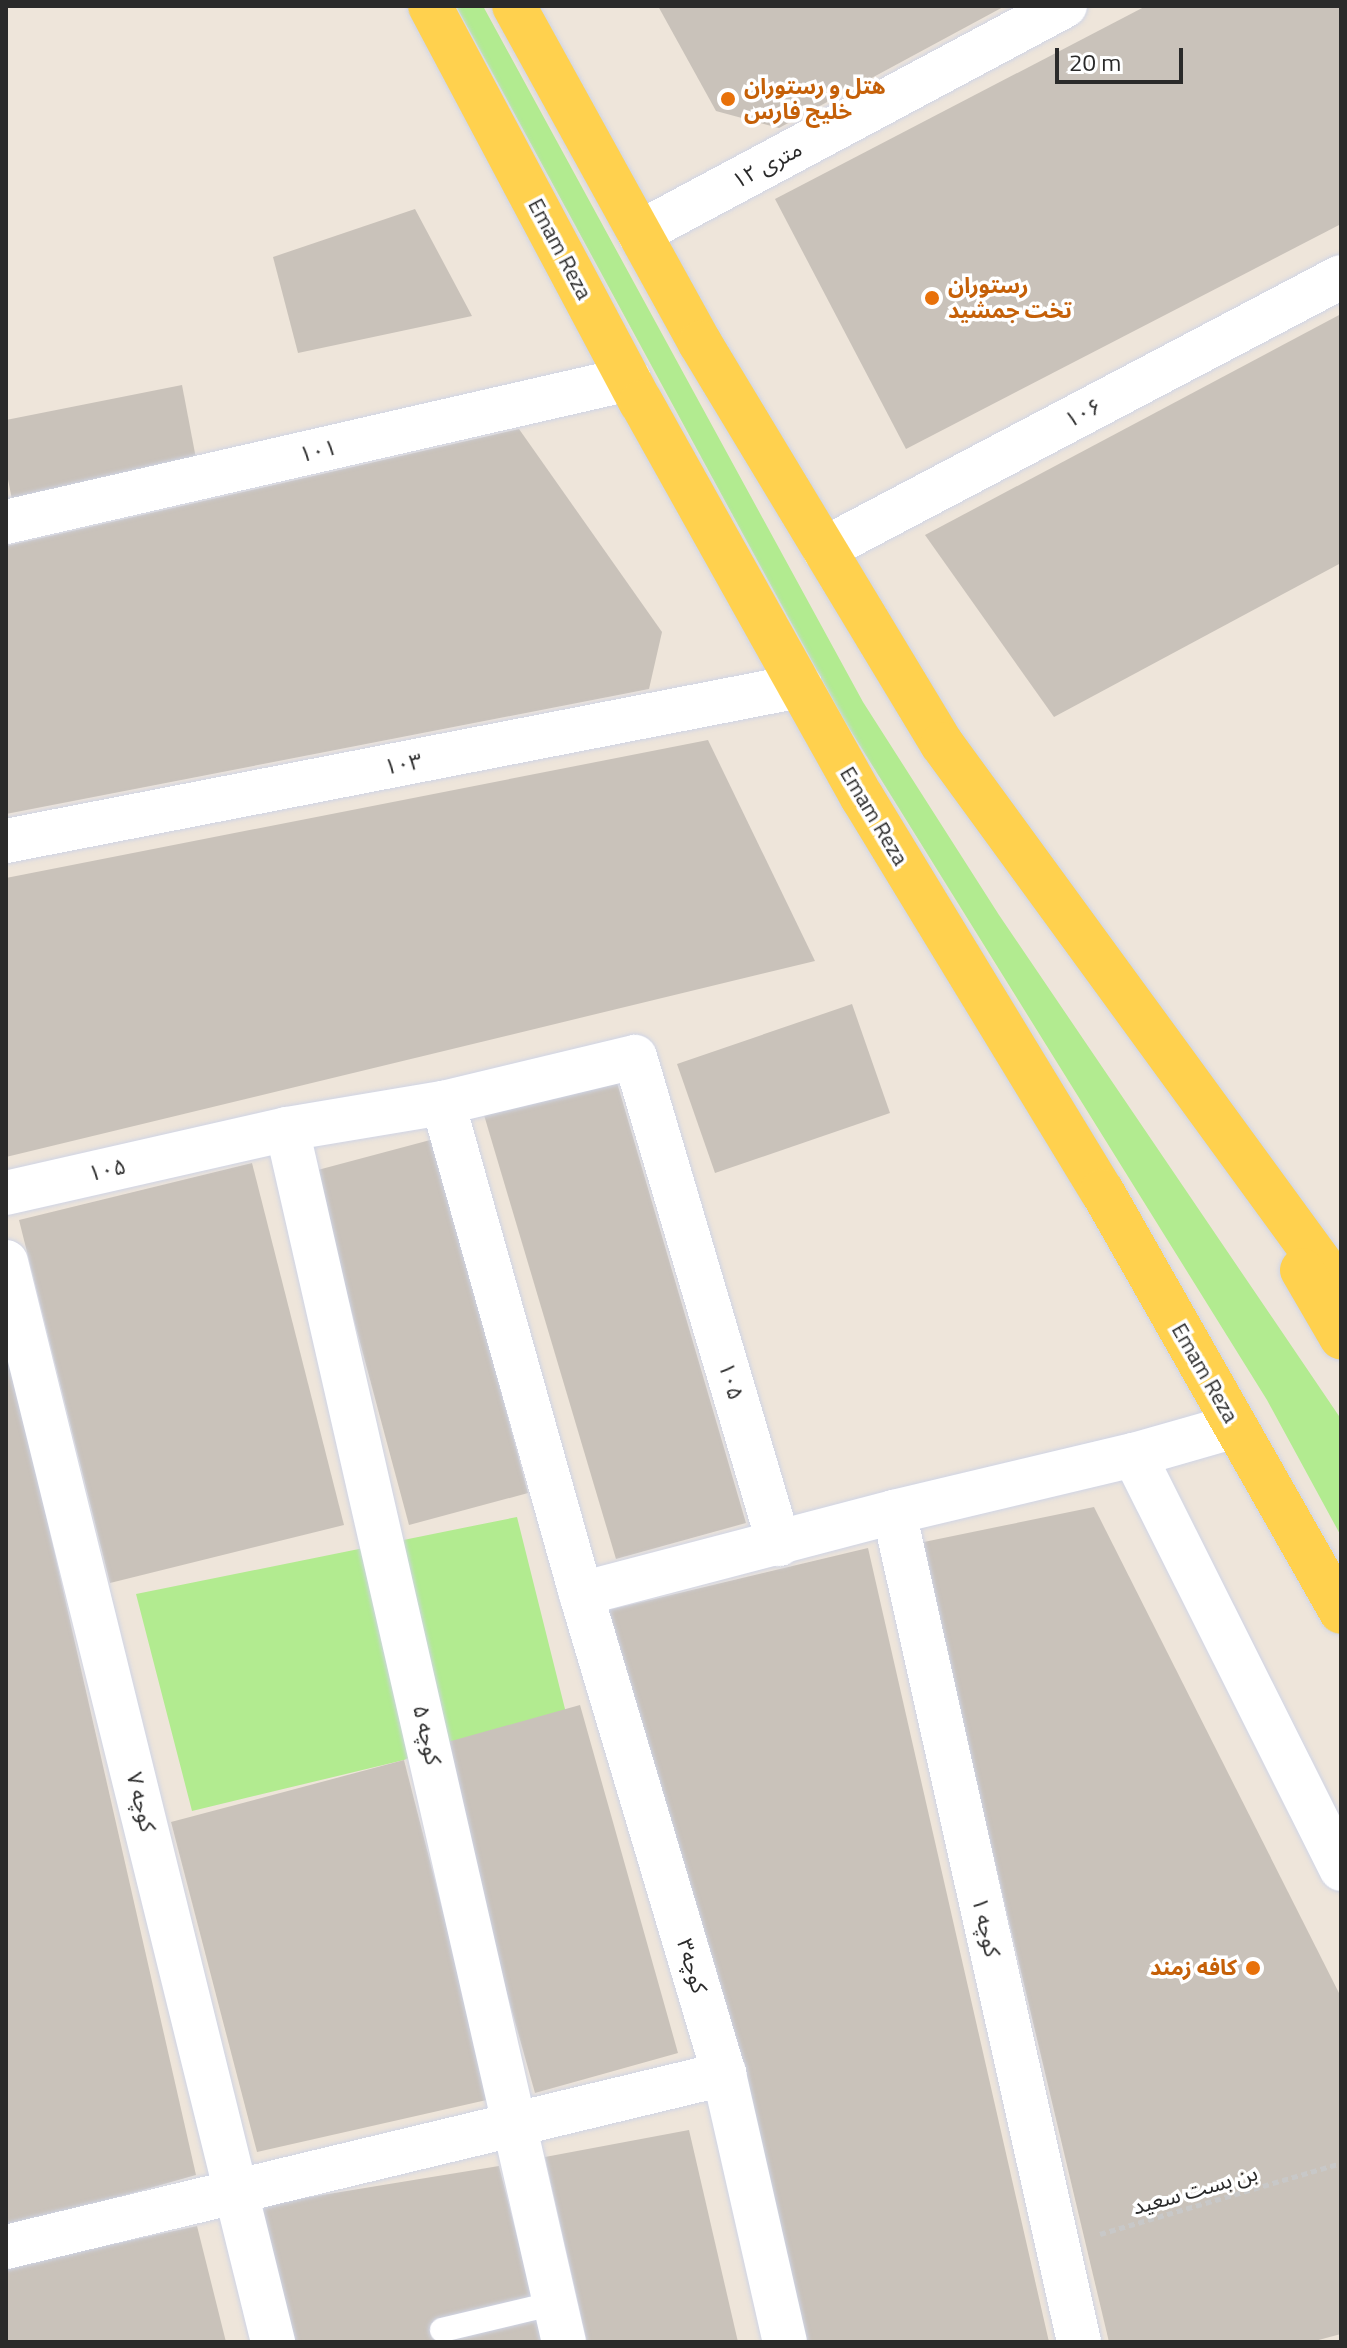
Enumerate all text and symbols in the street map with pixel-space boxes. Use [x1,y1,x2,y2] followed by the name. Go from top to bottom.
[1059,32,1187,82] scale bar
[1069,44,1121,80] text: 20 m
[744,73,886,124] place label: هتل و رستوران خلیج فارس
[719,90,737,108] marker: هتل و رستوران خلیج فارس
[728,136,806,194] street label: ۱۲ متری
[522,194,598,304] street label: Emam Reza
[948,272,1072,324] place label: رستوران تخت جمشید
[923,289,941,307] marker: رستوران تخت جمشید
[1060,392,1106,434] street label: ۱۰۶
[297,434,339,468] street label: ۱۰۱
[382,747,424,781] street label: ۱۰۳
[834,762,914,870] street label: Emam Reza
[86,1153,128,1187] street label: ۱۰۵
[1166,1319,1244,1427] street label: Emam Reza
[713,1359,749,1403] street label: ۱۰۵
[407,1703,447,1767] street label: کوچه ۵
[121,1769,161,1835] street label: کوچه ۷
[966,1895,1006,1959] street label: کوچه ۱
[671,1936,713,1996] street label: کوچه۳
[1150,1955,1237,1981] place label: کافه زمند
[1244,1959,1262,1977] marker: کافه زمند
[1129,2160,1261,2220] street label: بن بست سعید

